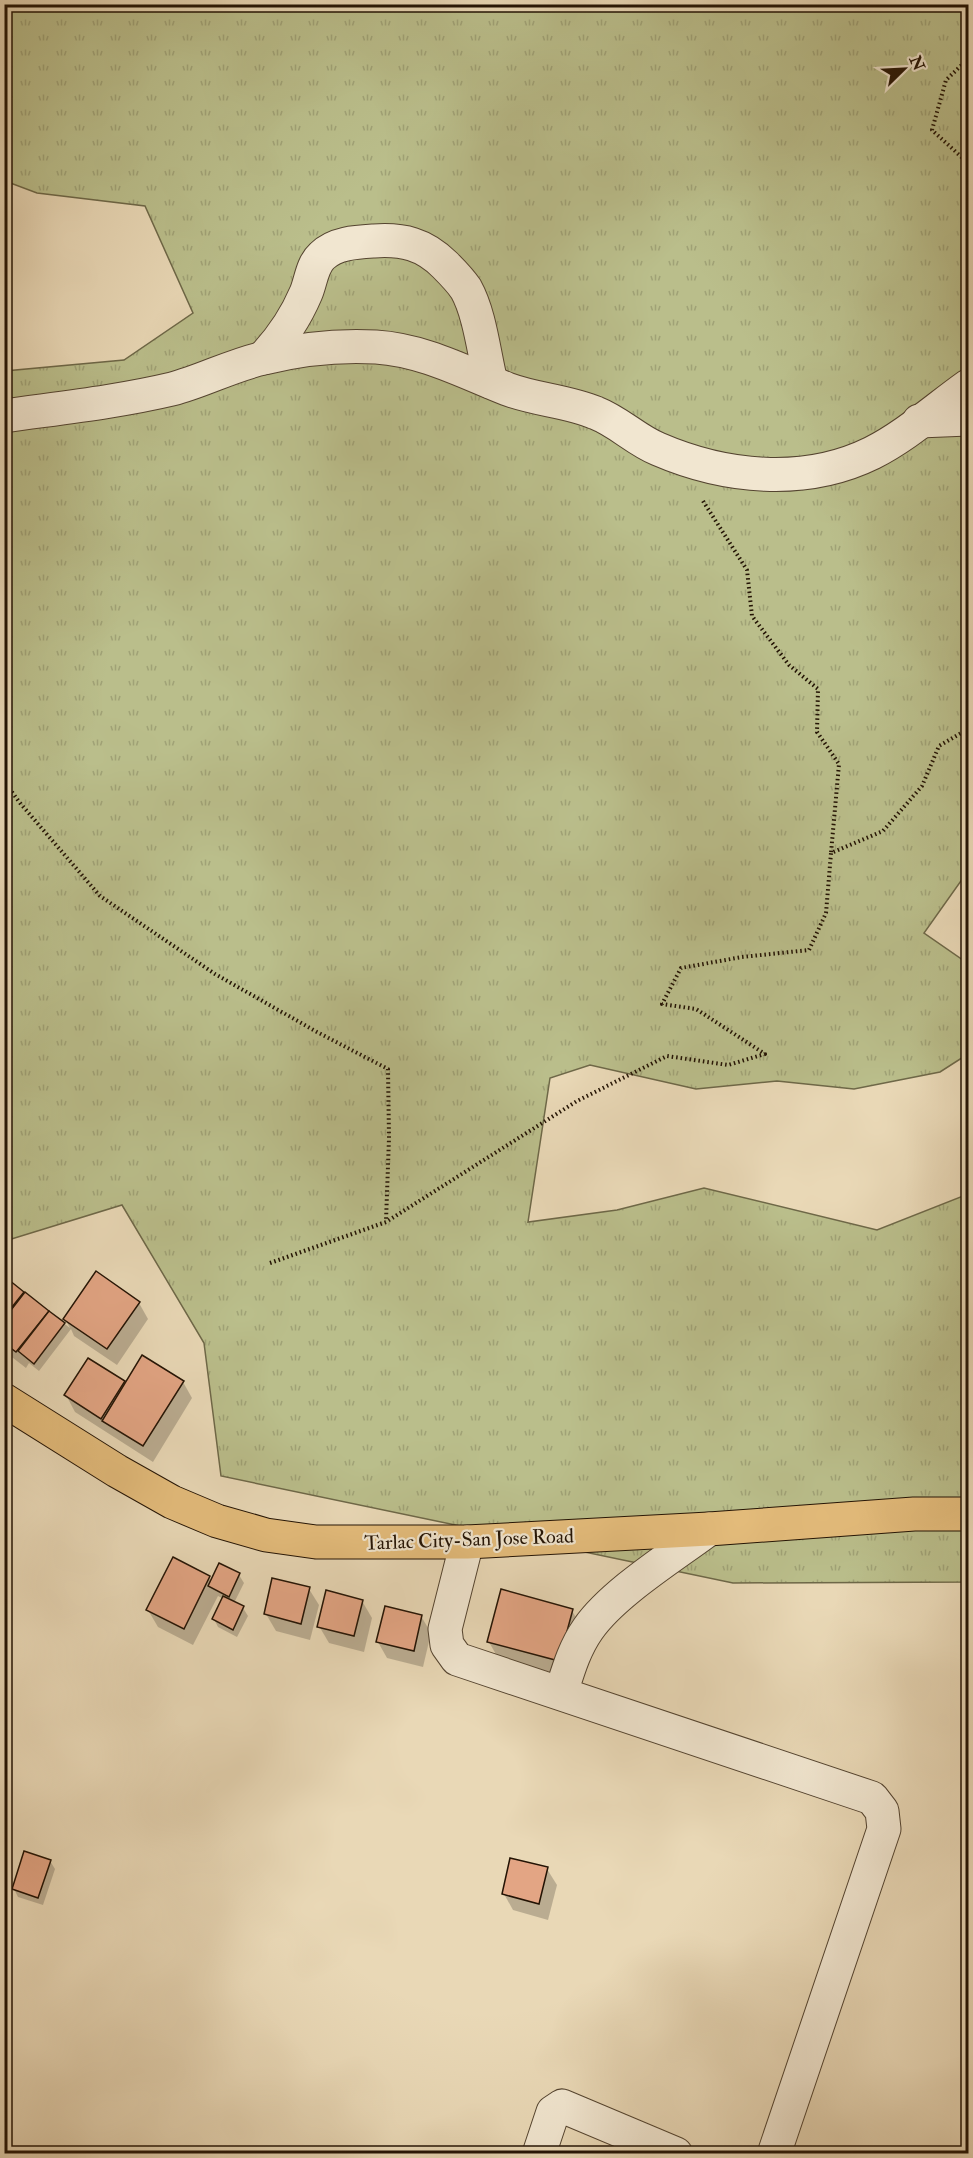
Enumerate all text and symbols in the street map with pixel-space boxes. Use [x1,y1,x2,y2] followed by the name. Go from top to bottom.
[874,39,934,99] north arrow
[904,52,929,75] text: N
[364,1523,574,1556] street label: Tarlac City-San Jose Road

